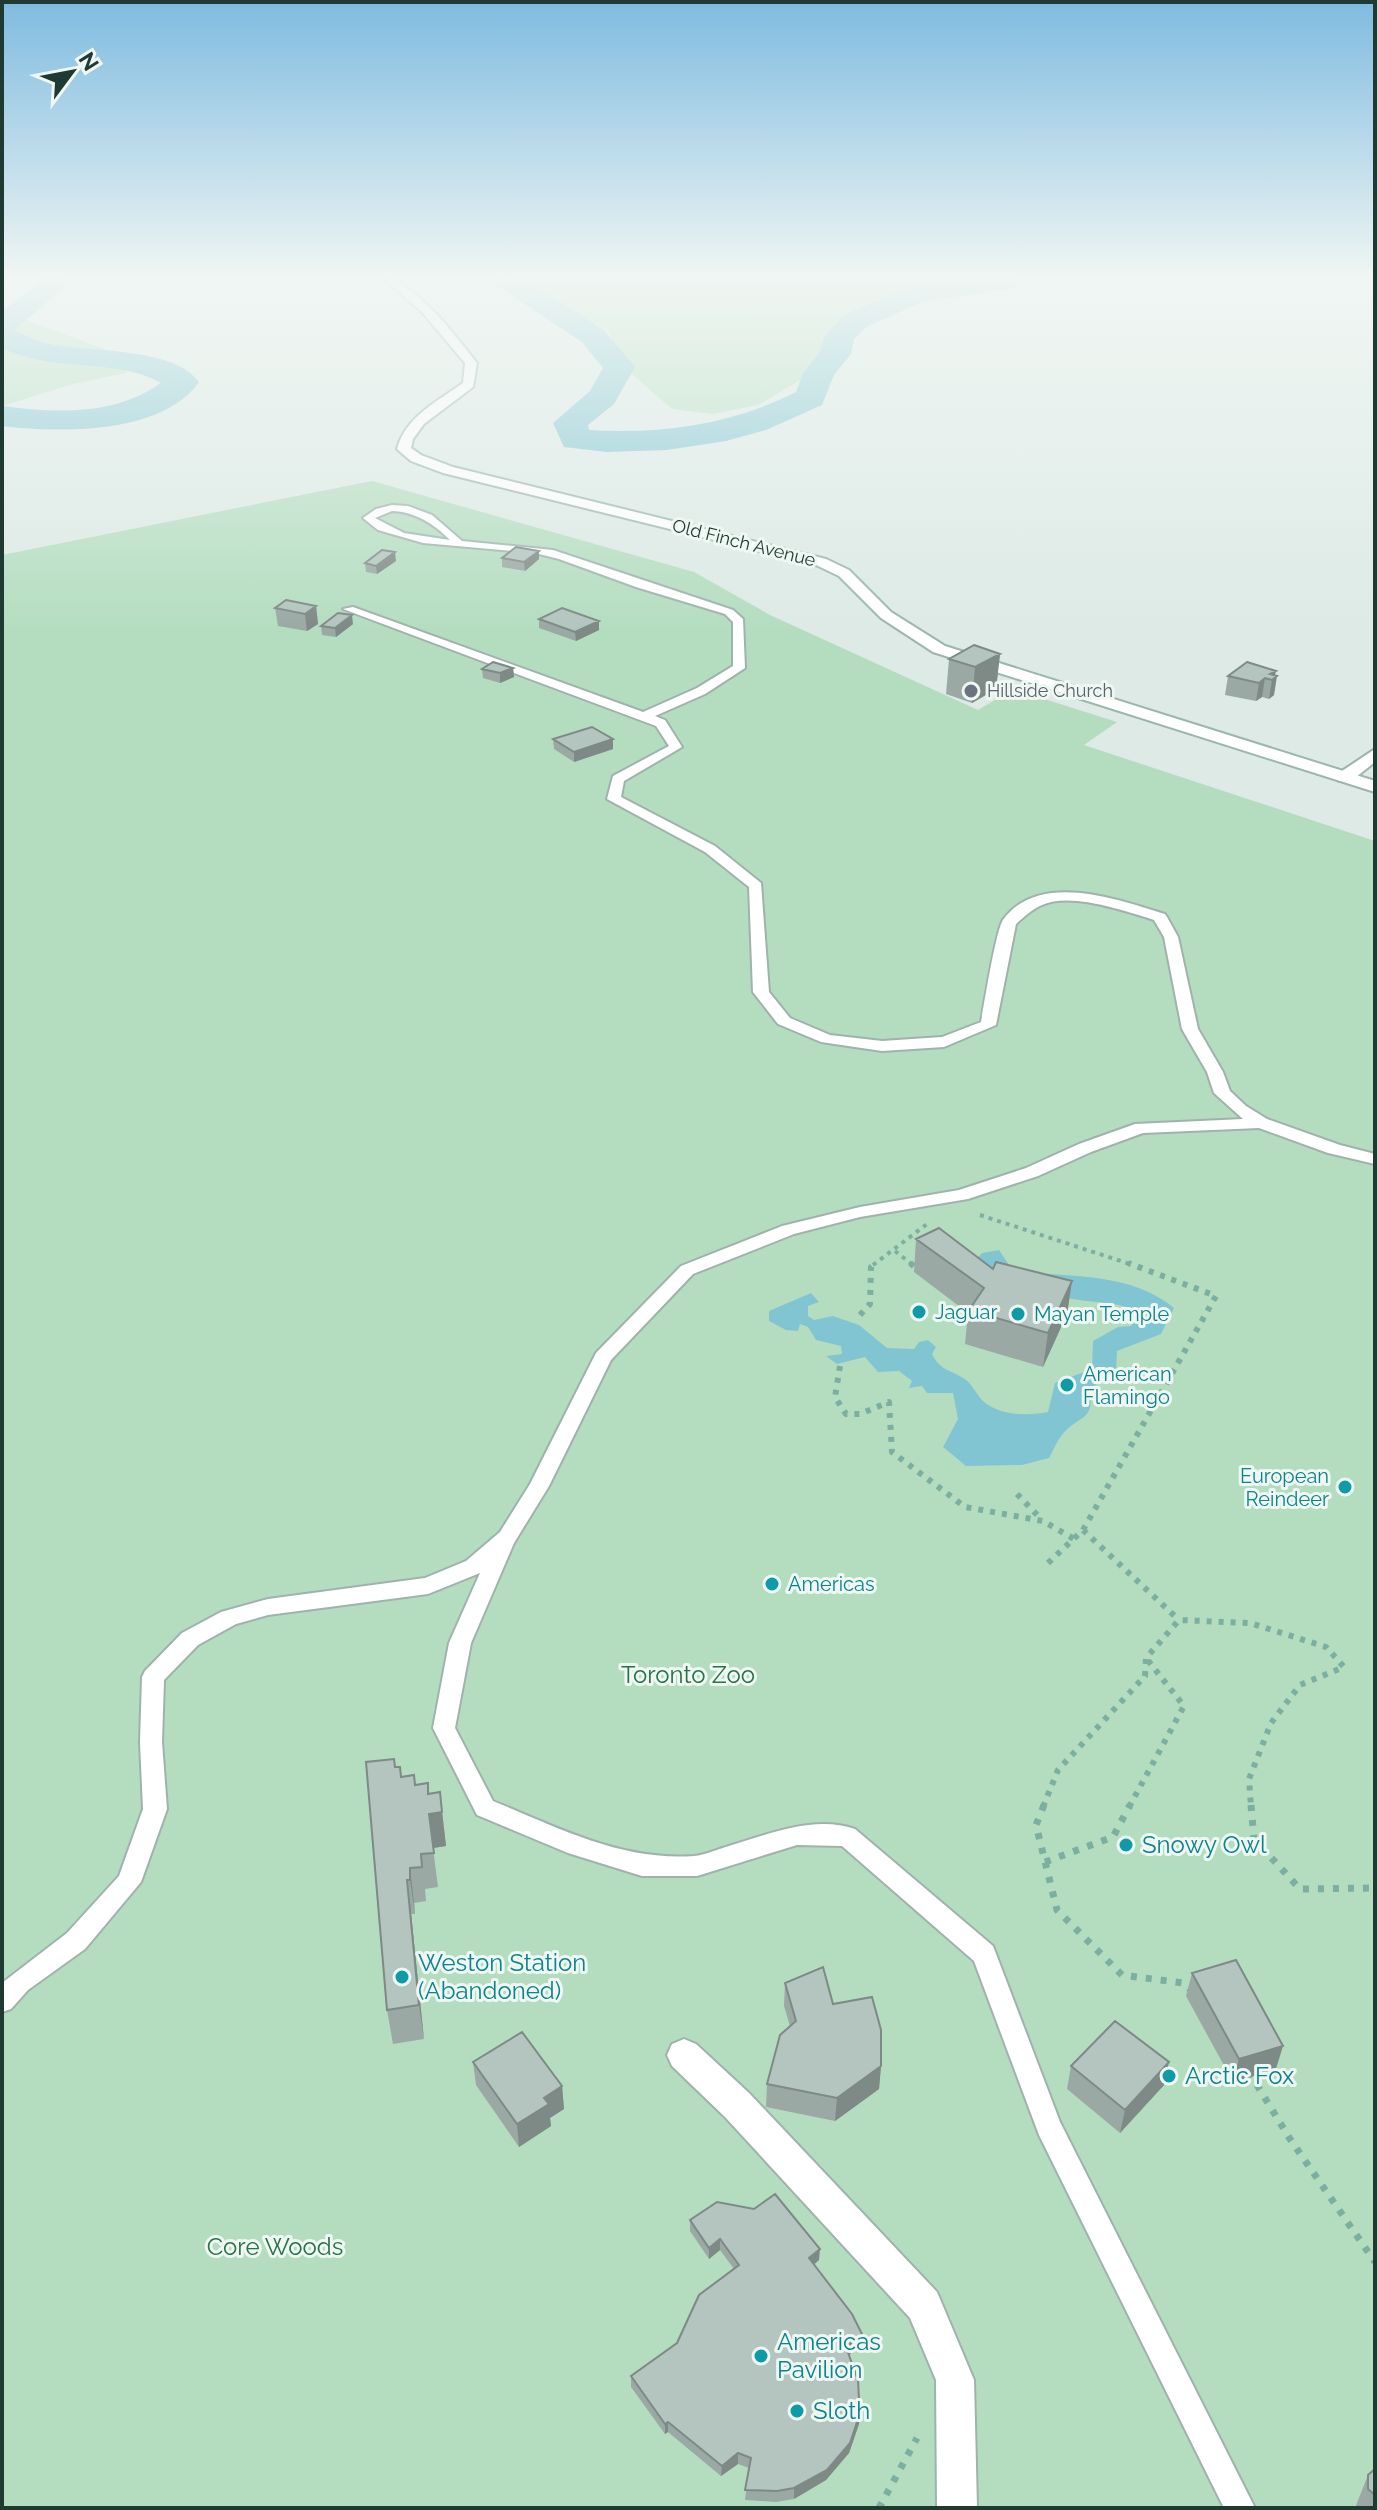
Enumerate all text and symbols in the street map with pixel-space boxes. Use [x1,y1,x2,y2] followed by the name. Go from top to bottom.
[32,32,112,112] north arrow
[73,47,104,75] text: N
[670,515,818,571] street label: Old Finch Avenue
[987,680,1113,701] place label: Hillside Church
[962,682,980,700] marker: Hillside Church
[935,1300,998,1324] place label: Jaguar
[1034,1302,1170,1326] place label: Mayan Temple
[910,1303,928,1321] marker: Jaguar
[1009,1305,1027,1323] marker: Mayan Temple
[1083,1362,1172,1409] place label: American Flamingo
[1058,1376,1076,1394] marker: American Flamingo
[1240,1464,1329,1511] place label: European Reindeer
[1336,1478,1354,1496] marker: European Reindeer
[788,1572,875,1596] place label: Americas
[763,1575,781,1593] marker: Americas
[621,1660,755,1689] park label: Toronto Zoo
[1142,1830,1267,1859] place label: Snowy Owl
[1117,1836,1135,1854] marker: Snowy Owl
[418,1948,586,2005] place label: Weston Station (Abandoned)
[393,1968,411,1986] marker: Weston Station (Abandoned)
[1185,2061,1294,2090] place label: Arctic Fox
[1160,2067,1178,2085] marker: Arctic Fox
[207,2232,343,2261] park label: Core Woods
[777,2327,881,2384] place label: Americas Pavilion
[752,2347,770,2365] marker: Americas Pavilion
[813,2396,870,2425] place label: Sloth
[788,2402,806,2420] marker: Sloth

